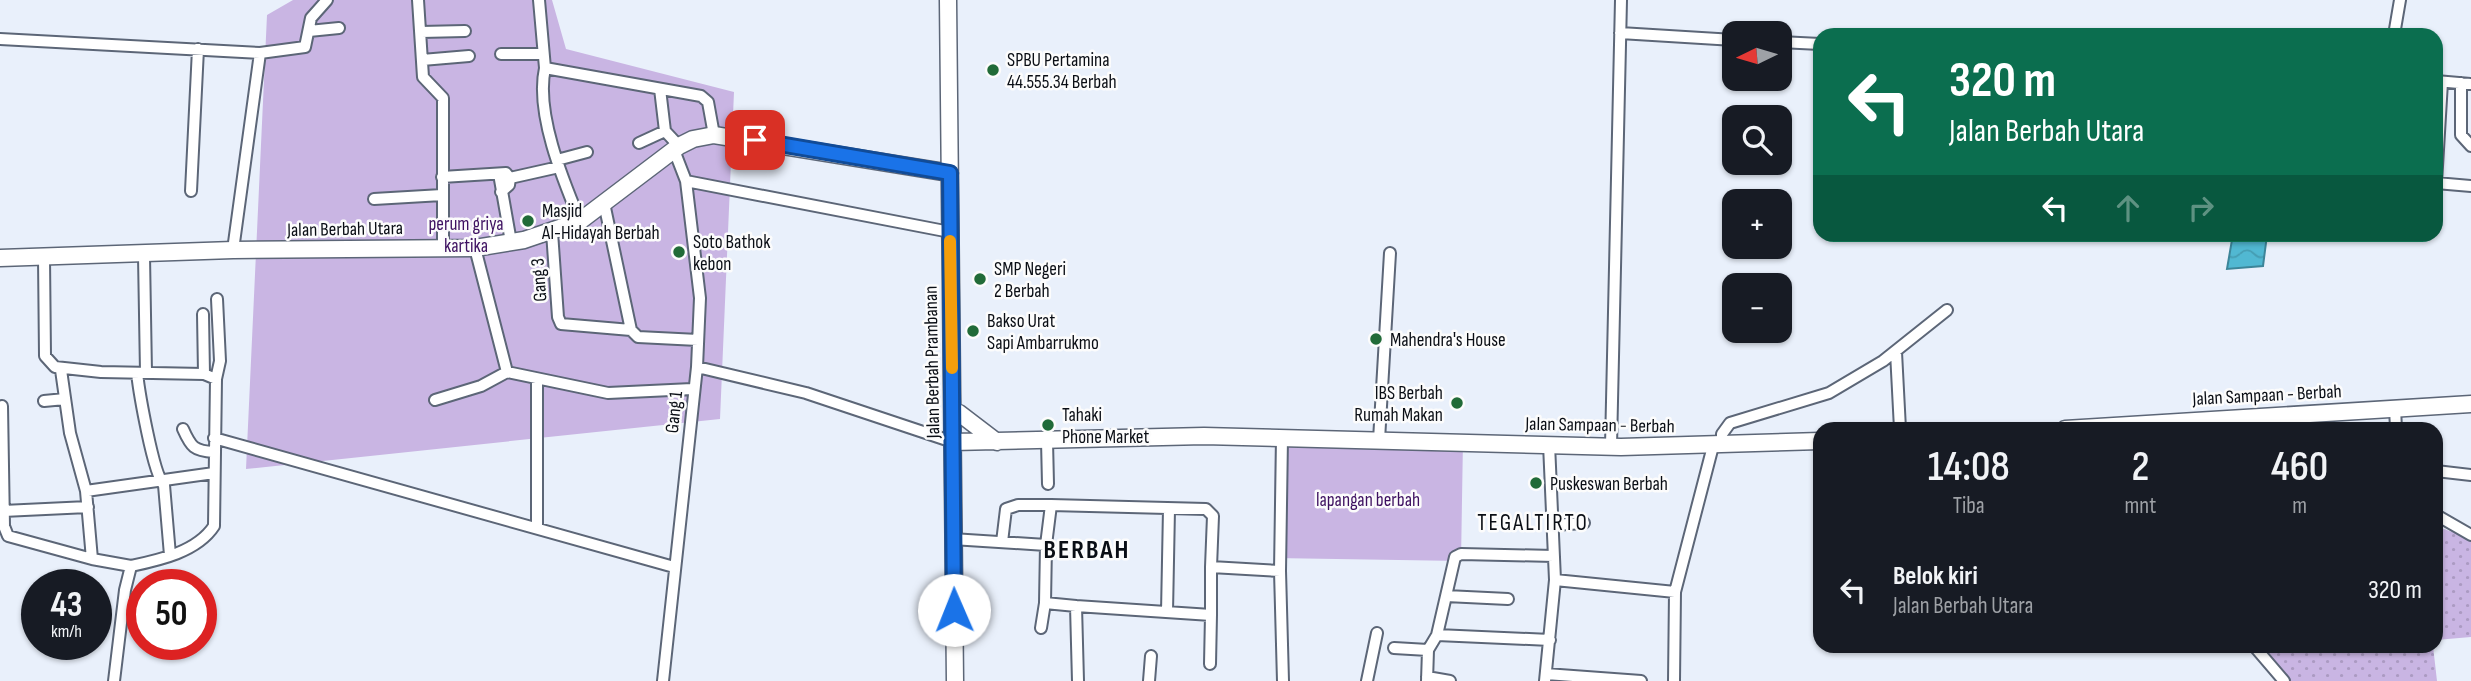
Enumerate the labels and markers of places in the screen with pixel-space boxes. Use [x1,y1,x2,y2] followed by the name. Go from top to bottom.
[1007,49,1117,94] place label: SPBU Pertamina 44.555.34 Berbah
[985,62,1001,78] marker: SPBU Pertamina 44.555.34 Berbah
[725,110,785,170] pin
[541,200,660,245] place label: Masjid Al-Hidayah Berbah
[520,213,536,229] marker: Masjid Al-Hidayah Berbah
[693,231,771,276] place label: Soto Bathok kebon
[671,244,687,260] marker: Soto Bathok kebon
[994,258,1066,303] place label: SMP Negeri 2 Berbah
[972,271,988,287] marker: SMP Negeri 2 Berbah
[987,310,1099,355] place label: Bakso Urat Sapi Ambarrukmo
[965,323,981,339] marker: Bakso Urat Sapi Ambarrukmo
[1390,329,1506,352] place label: Mahendra's House
[1368,331,1384,347] marker: Mahendra's House
[1354,382,1443,427] place label: IBS Berbah Rumah Makan
[1449,395,1465,411] marker: IBS Berbah Rumah Makan
[1062,404,1149,449] place label: Tahaki Phone Market
[1040,417,1056,433] marker: Tahaki Phone Market
[1550,473,1668,496] place label: Puskeswan Berbah
[1528,475,1544,491] marker: Puskeswan Berbah

